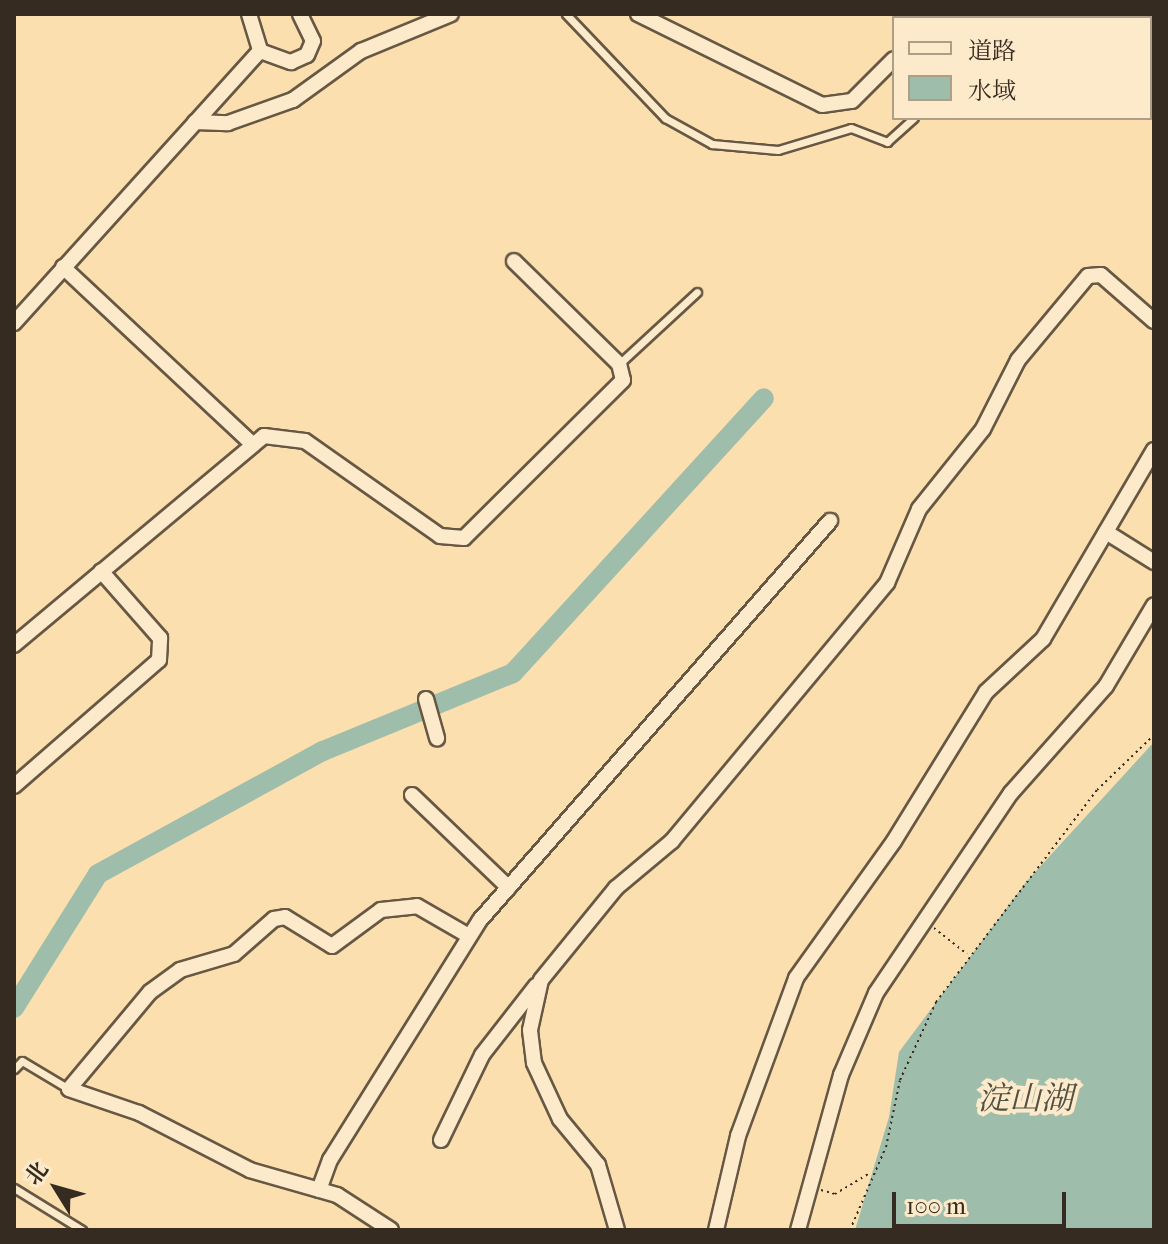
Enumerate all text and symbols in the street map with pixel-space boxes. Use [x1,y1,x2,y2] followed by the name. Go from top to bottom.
[892,16,1152,120] legend
[968,37,1016,65] text: 道路
[968,77,1016,105] text: 水域
[977,1080,1073,1118] water label: 淀山湖
[16,1148,96,1228] north arrow
[20,1157,54,1190] text: 北
[896,1176,1070,1226] scale bar
[906,1192,966,1220] text: 100 m

